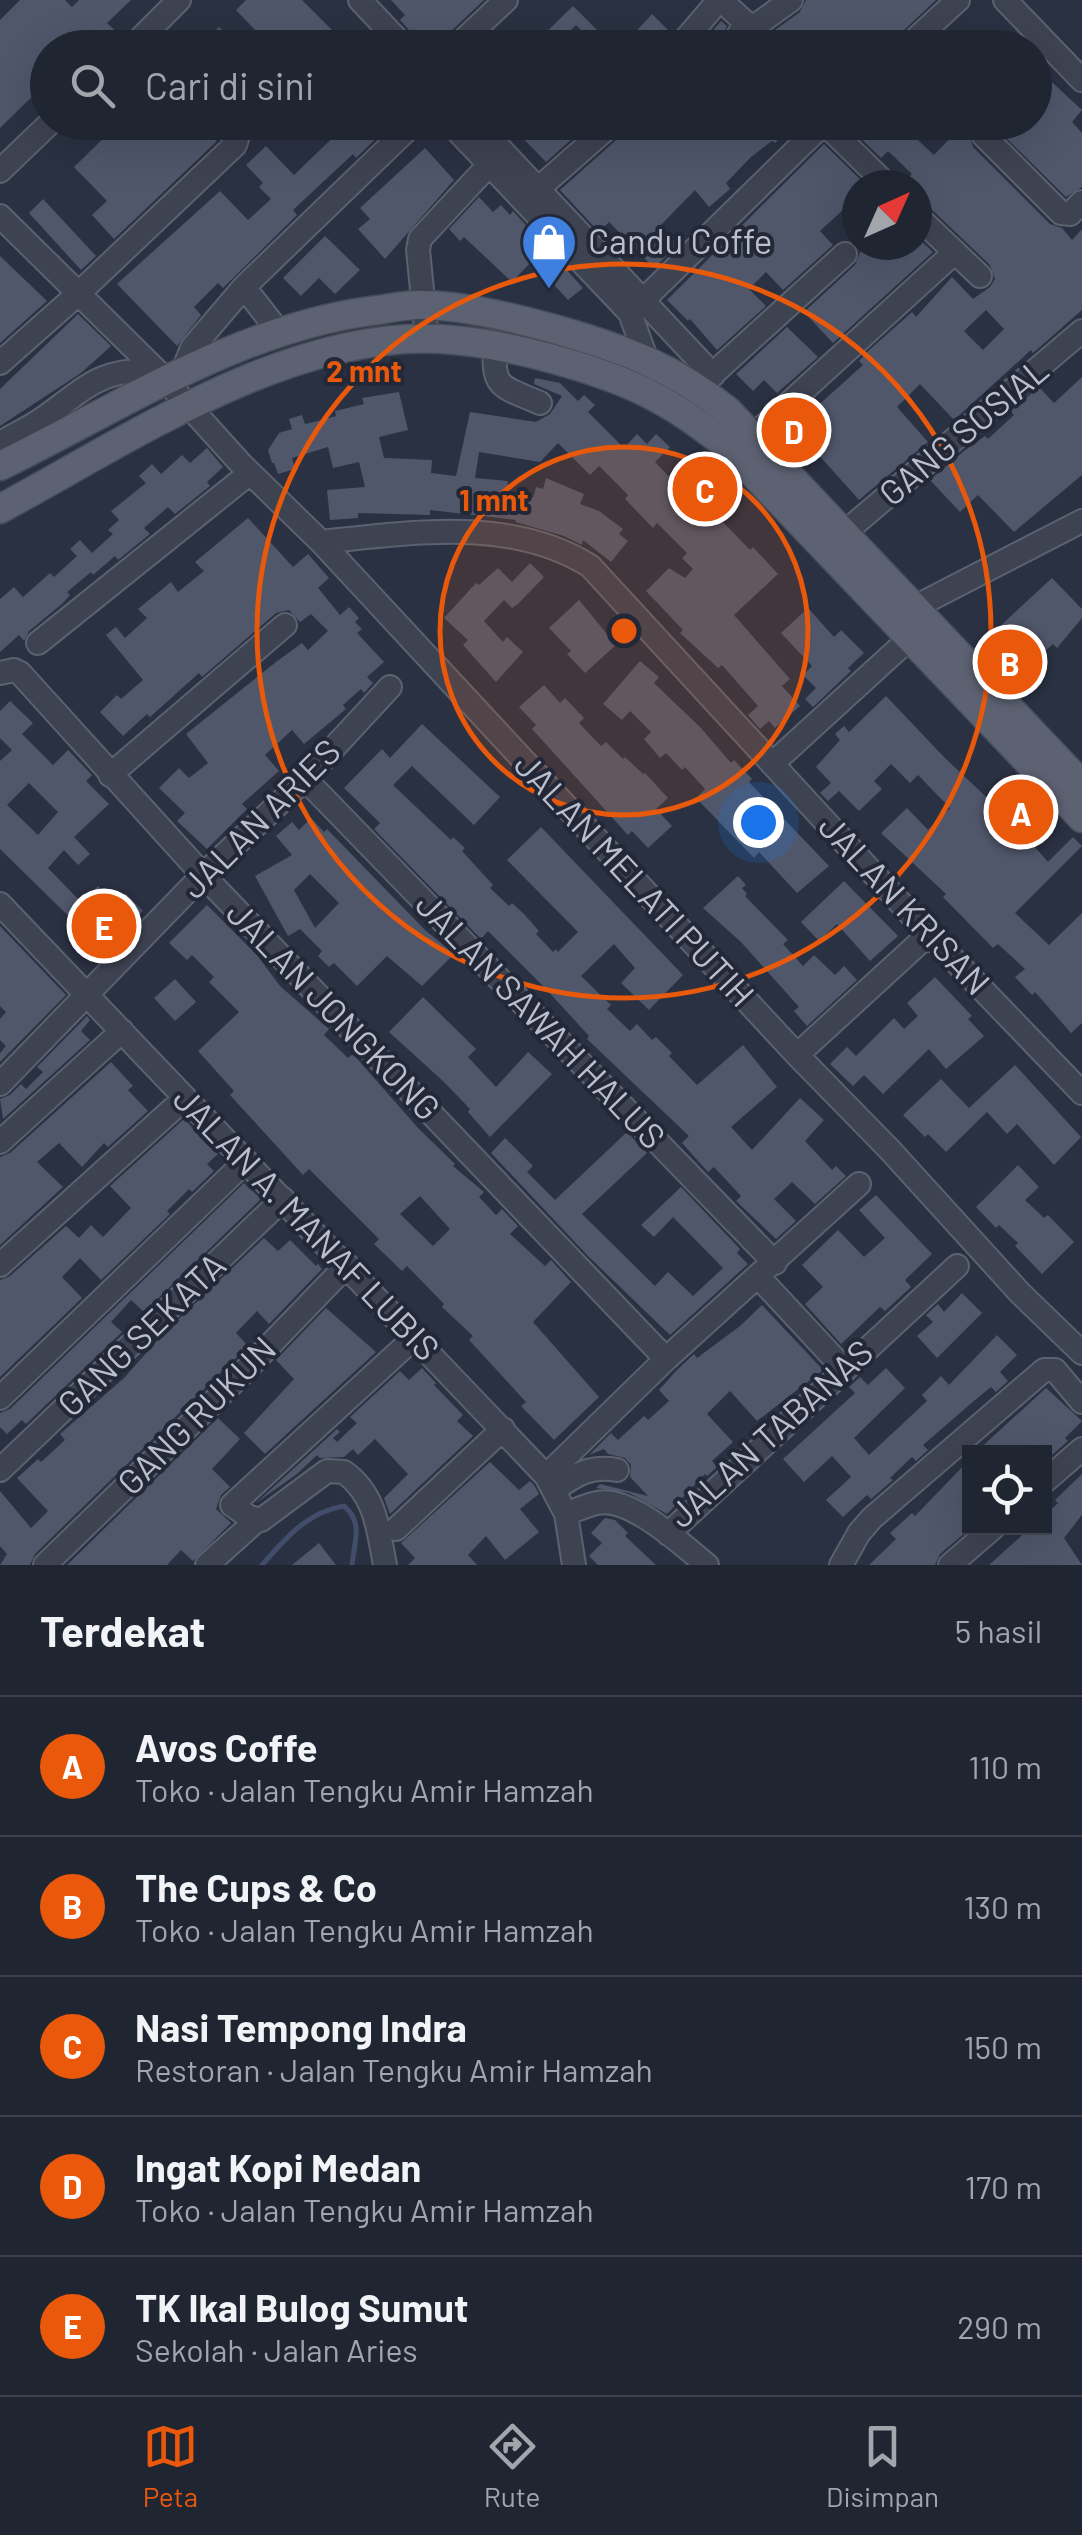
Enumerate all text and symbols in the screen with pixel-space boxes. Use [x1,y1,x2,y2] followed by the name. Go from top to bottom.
[30,30,1052,140] search box
[65,58,120,113] icon: search
[145,62,315,108] text: Cari di sini
[842,170,932,260] north arrow
[519,212,579,291] shop icon: Candu Coffe
[588,219,772,261] place label: Candu Coffe
[870,348,1056,513] street label: GANG SOSIAL
[326,352,402,388] text: 2 mnt
[762,392,826,468] pin: D
[672,452,738,526] pin: C
[459,481,529,517] text: 1 mnt
[606,613,642,649] centre of rings
[978,624,1042,700] pin: B
[171,729,348,906] street label: JALAN ARIES
[507,743,764,1014] street label: JALAN MELATI PUTIH
[988,774,1054,850] pin: A
[733,797,784,848] your location
[811,805,1000,1003] street label: JALAN KRISAN
[408,883,675,1157] street label: JALAN SAWAH HALUS
[72,888,136,964] pin: E
[219,891,450,1128] street label: JALAN JONGKONG
[166,1077,449,1368] street label: JALAN A. MANAF LUBIS
[48,1243,233,1424] street label: GANG SEKATA
[108,1327,283,1502] street label: GANG RUKUN
[659,1330,880,1535] street label: JALAN TABANAS
[962,1445,1052,1535] map controls
[962,1445,1052,1535] button: locate
[40,1605,205,1655] text: Terdekat
[955,1611,1042,1649] text: 5 hasil
[135,1724,318,1770] text: Avos Coffe
[62,1747,83,1785] text: A
[969,1747,1042,1785] text: 110 m
[135,1770,594,1808] text: Toko · Jalan Tengku Amir Hamzah
[135,1864,377,1910] text: The Cups & Co
[63,1887,82,1925] text: B
[963,1887,1042,1925] text: 130 m
[135,1910,594,1948] text: Toko · Jalan Tengku Amir Hamzah
[135,2004,467,2050] text: Nasi Tempong Indra
[63,2027,82,2065] text: C
[963,2027,1042,2065] text: 150 m
[135,2050,653,2088] text: Restoran · Jalan Tengku Amir Hamzah
[135,2144,421,2190] text: Ingat Kopi Medan
[63,2167,82,2205] text: D
[965,2167,1042,2205] text: 170 m
[135,2190,594,2228] text: Toko · Jalan Tengku Amir Hamzah
[135,2284,468,2330] text: TK Ikal Bulog Sumut
[63,2307,82,2345] text: E
[957,2307,1042,2345] text: 290 m
[135,2330,418,2368] text: Sekolah · Jalan Aries
[143,2419,198,2513] tab: Peta
[484,2419,541,2513] tab: Rute
[826,2419,939,2513] tab: Disimpan

